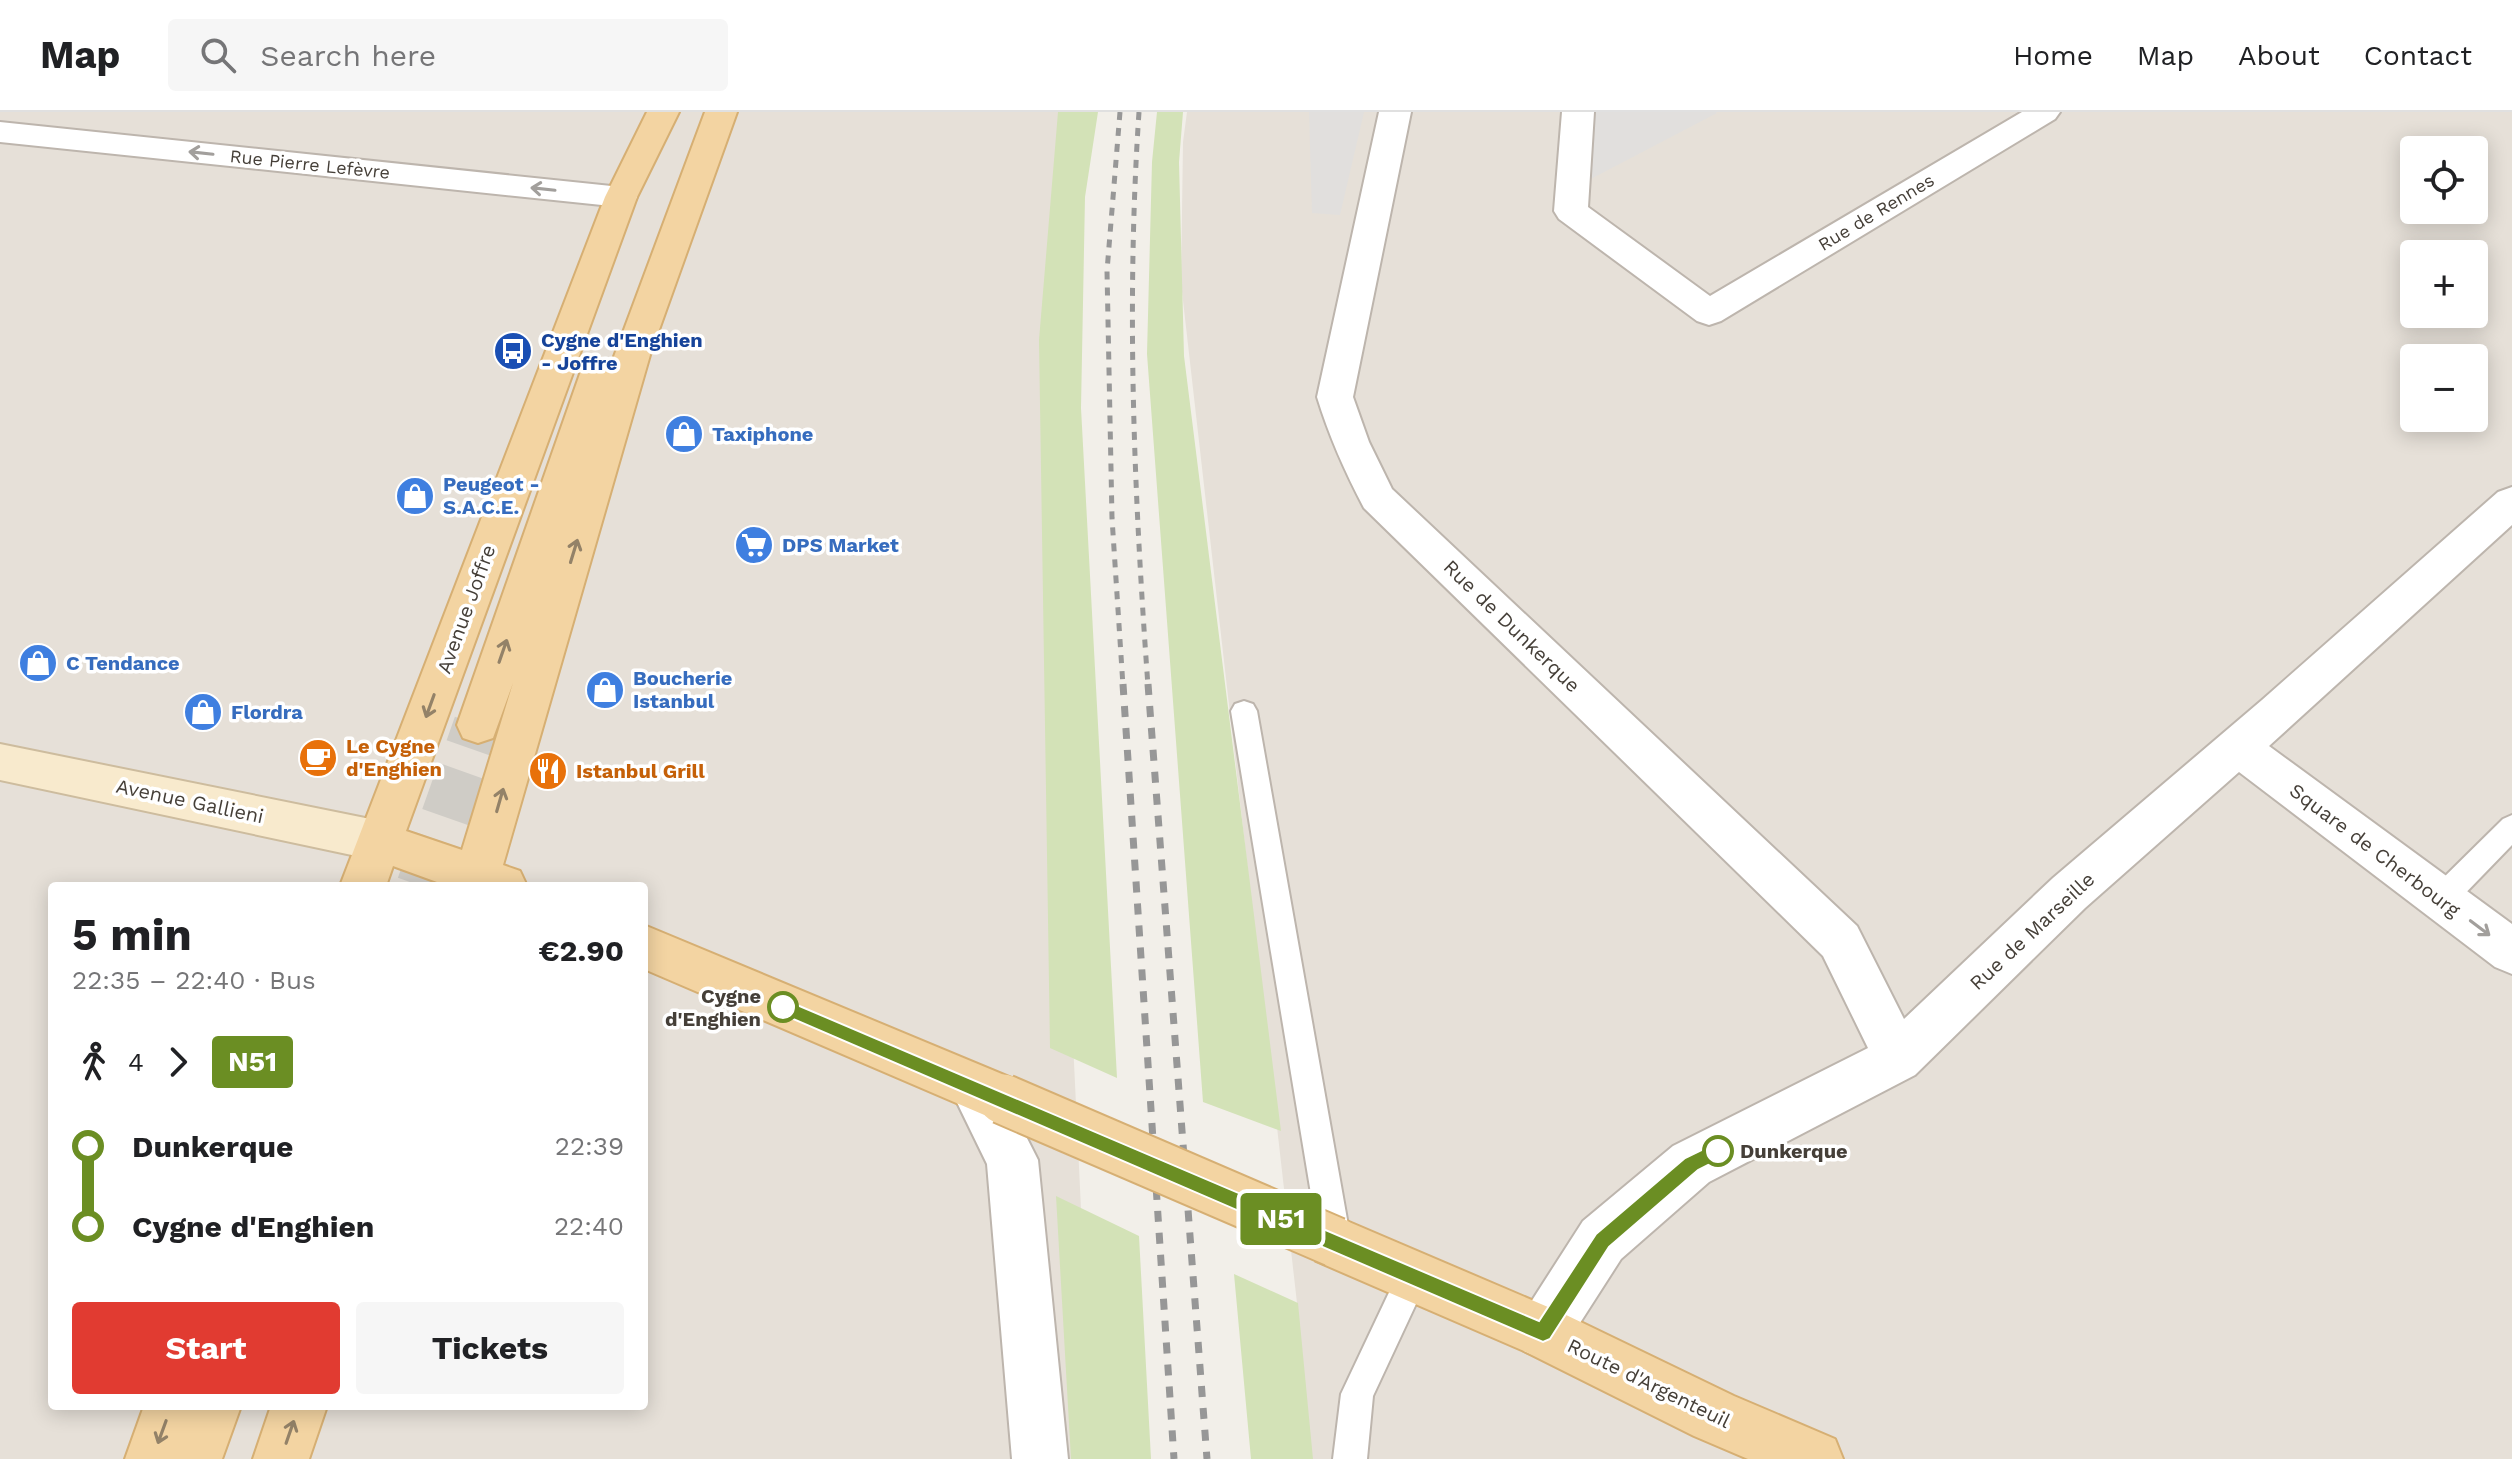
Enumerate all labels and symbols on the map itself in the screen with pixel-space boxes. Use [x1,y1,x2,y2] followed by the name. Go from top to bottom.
[229,145,391,183] street label: Rue Pierre Lefèvre
[188,146,215,161] one-way arrow
[1814,169,1938,255] street label: Rue de Rennes
[530,181,557,196] one-way arrow
[541,328,703,375] place label: Cygne d'Enghien - Joffre
[492,330,534,372] bus stop icon: Cygne d'Enghien - Joffre
[663,413,705,455] shop icon: Taxiphone
[712,422,813,446] place label: Taxiphone
[443,472,540,519] place label: Peugeot - S.A.C.E.
[394,475,436,517] shop icon: Peugeot - S.A.C.E.
[733,524,775,566] supermarket icon: DPS Market
[782,533,899,557] place label: DPS Market
[568,539,582,564] one-way arrow
[432,541,500,677] street label: Avenue Joffre
[1439,555,1585,697] street label: Rue de Dunkerque
[497,638,512,663] one-way arrow
[17,642,59,684] shop icon: C Tendance
[66,651,180,675] place label: C Tendance
[633,666,732,713] place label: Boucherie Istanbul
[584,669,626,711] shop icon: Boucherie Istanbul
[182,691,224,733] shop icon: Flordra
[422,693,436,717] one-way arrow
[231,700,303,724] place label: Flordra
[346,734,442,781] place label: Le Cygne d'Enghien
[297,737,339,779] cafe icon: Le Cygne d'Enghien
[527,750,569,792] restaurant icon: Istanbul Grill
[576,759,705,783] place label: Istanbul Grill
[114,774,266,828] street label: Avenue Gallieni
[2285,778,2465,922] street label: Square de Cherbourg
[493,788,508,814] one-way arrow
[1965,867,2099,995] street label: Rue de Marseille
[2469,919,2490,936] one-way arrow
[665,984,761,1031] place label: Cygne d'Enghien
[768,992,798,1022] marker: Cygne d'Enghien
[1703,1136,1733,1166] marker: Dunkerque
[1740,1139,1848,1163] place label: Dunkerque
[1235,1193,1327,1245] line badge: N51
[1564,1333,1734,1433] street label: Route d'Argenteuil
[154,1420,168,1444] one-way arrow
[283,1420,298,1445] one-way arrow

